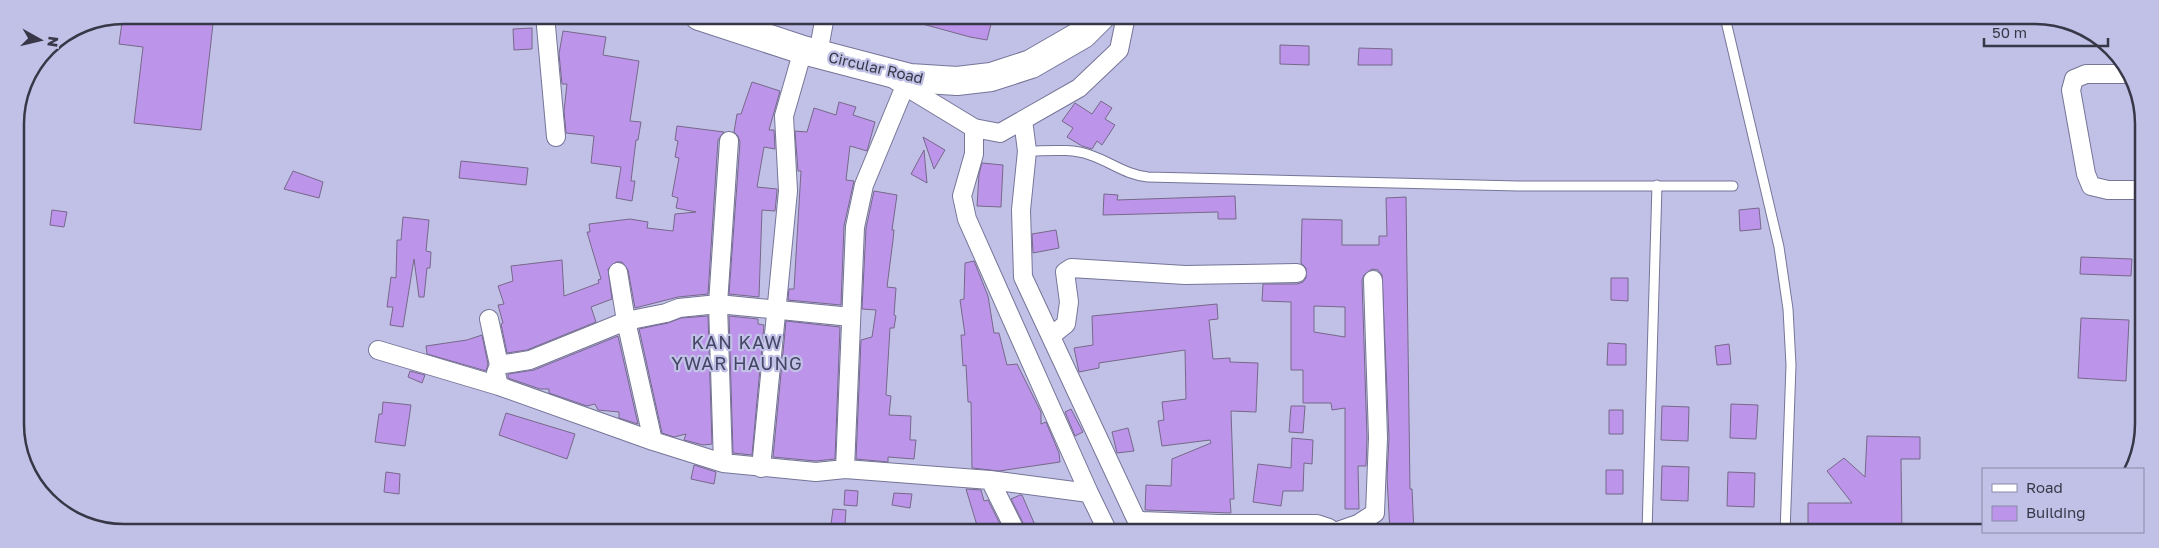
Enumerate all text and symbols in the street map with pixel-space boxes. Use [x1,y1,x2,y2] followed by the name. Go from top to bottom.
[15,15,65,65] north arrow
[1984,15,2108,47] scale bar
[1992,23,2027,41] text: 50 m
[44,35,63,48] text: N
[827,47,925,87] street label: Circular Road
[671,331,803,374] district label: KAN KAW YWAR HAUNG
[1982,468,2144,533] legend
[2026,478,2063,496] text: Road
[2026,503,2086,521] text: Building

